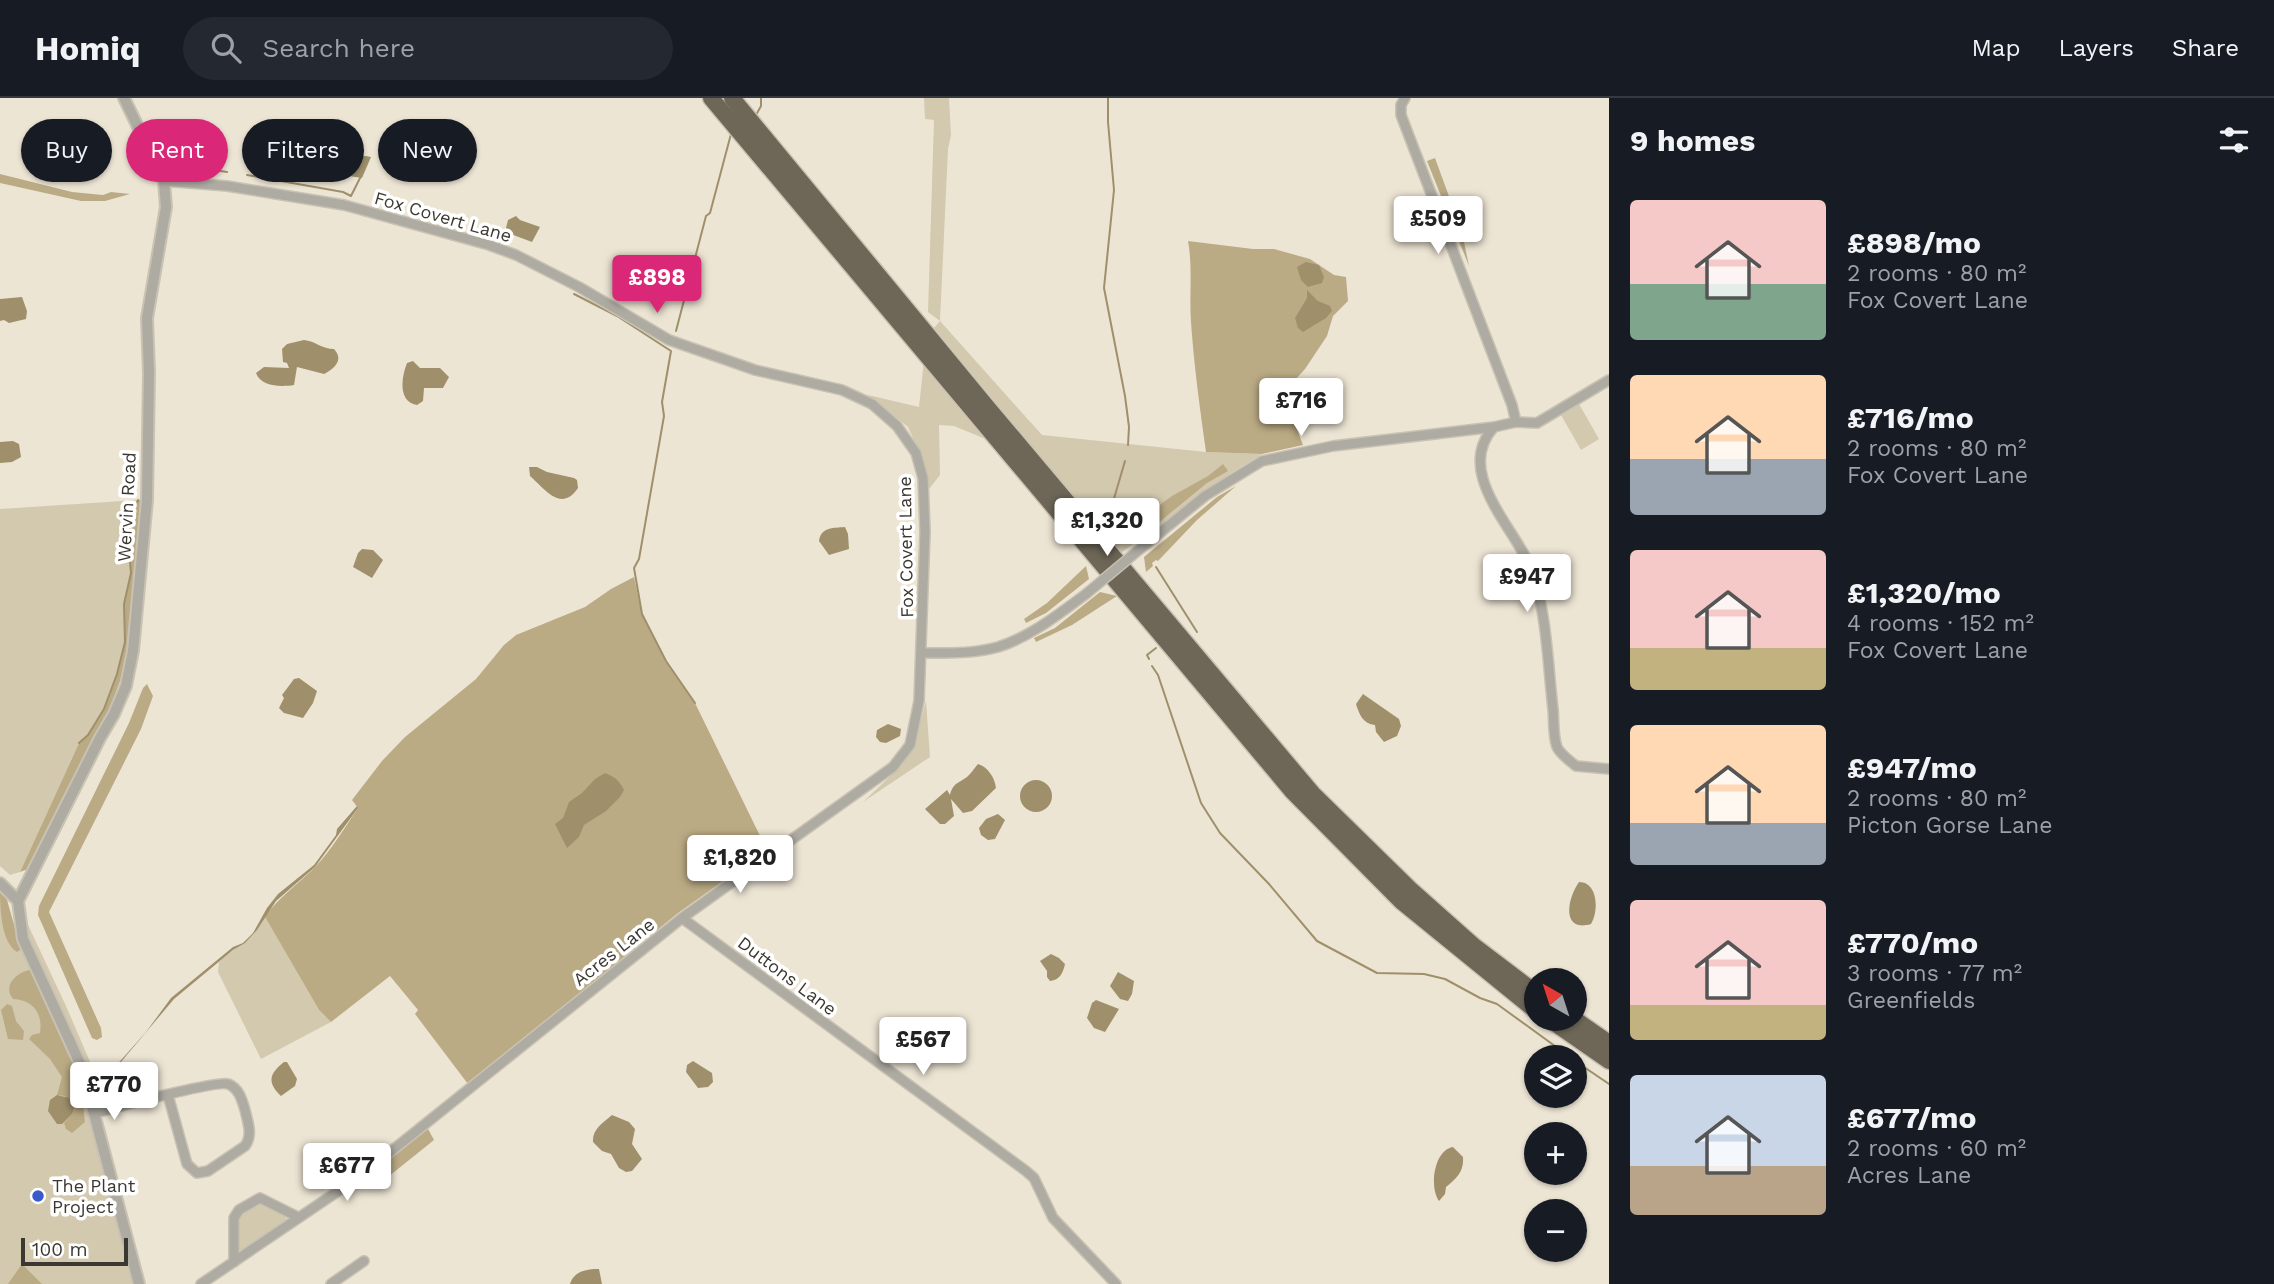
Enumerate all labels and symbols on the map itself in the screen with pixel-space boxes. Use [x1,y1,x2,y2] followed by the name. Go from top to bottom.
[372,187,514,246] street label: Fox Covert Lane
[1397,197,1479,256] pin: £509
[616,256,698,315] pin: £898
[1260,378,1342,438] pin: £716
[113,452,140,562] street label: Wervin Road
[894,476,917,618] street label: Fox Covert Lane
[1050,498,1164,558] pin: £1,320
[1486,554,1568,614] pin: £947
[683,836,797,895] pin: £1,820
[569,913,659,990] street label: Acres Lane
[734,932,841,1020] street label: Duttons Lane
[1524,968,1587,1031] north arrow
[882,1018,964,1077] pin: £567
[73,1062,155,1122] pin: £770
[306,1144,388,1203] pin: £677
[52,1175,136,1217] place label: The Plant Project
[30,1188,46,1204] marker: The Plant Project
[21,1235,128,1267] scale bar

